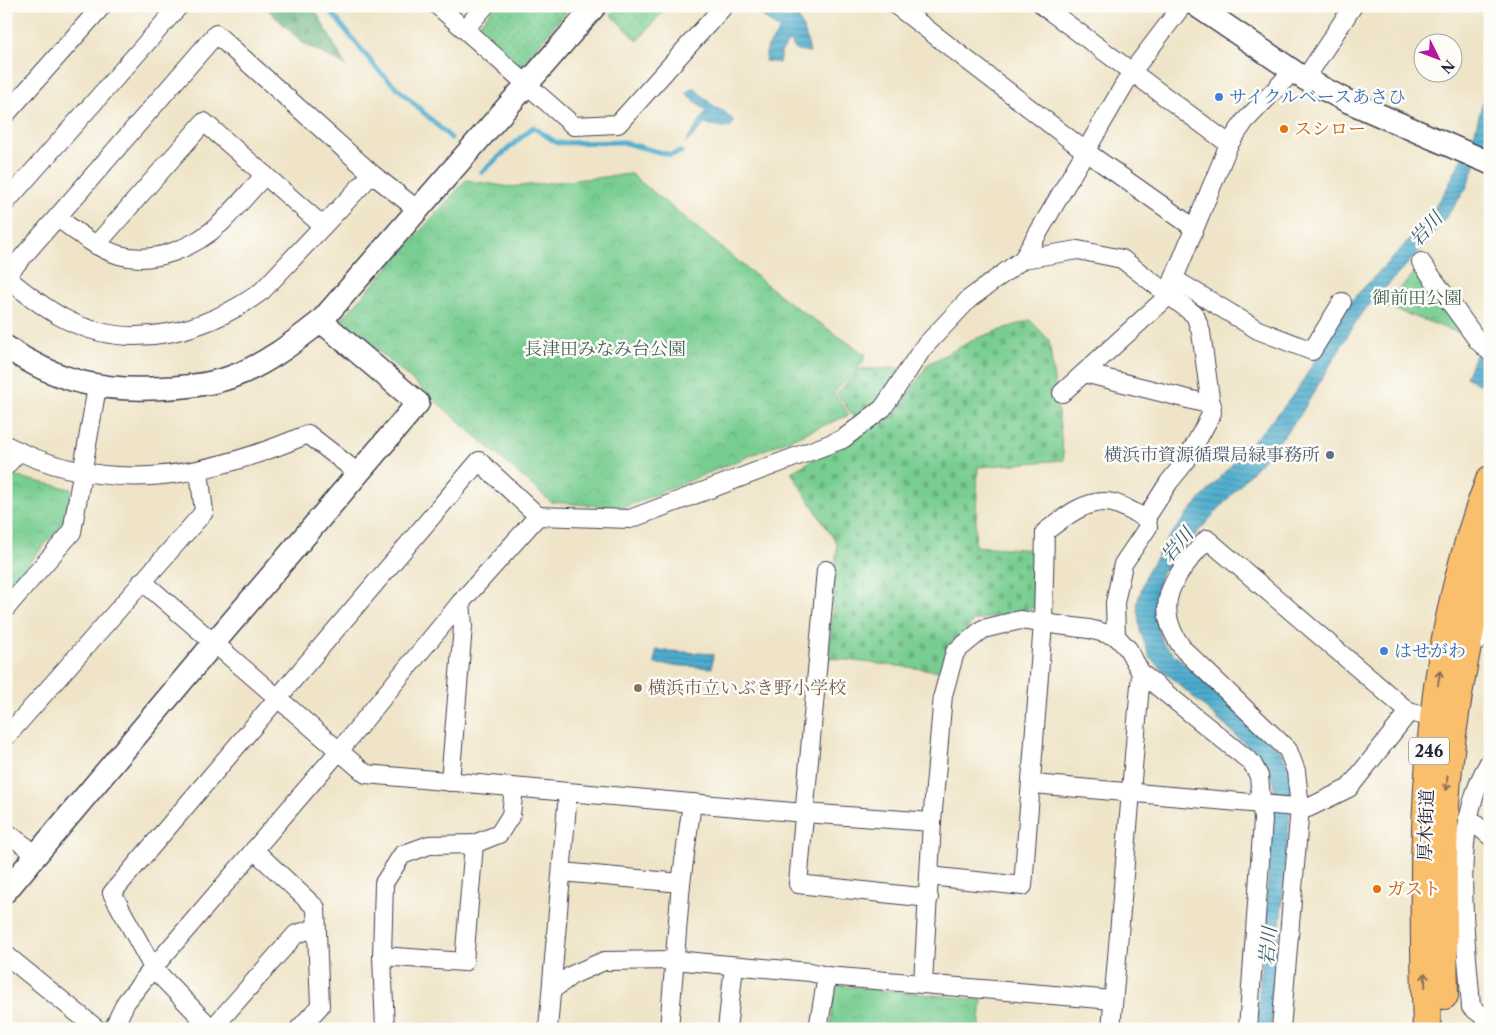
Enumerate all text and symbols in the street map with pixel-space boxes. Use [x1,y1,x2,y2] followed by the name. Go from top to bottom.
[1414,32,1464,82] north arrow
[1437,56,1458,77] text: N
[1229,86,1406,108] place label: サイクルベースあさひ
[1213,91,1225,103] marker: サイクルベースあさひ
[1294,118,1366,140] place label: スシロー
[1278,123,1290,135] marker: スシロー
[1405,206,1449,251] water label: 岩川
[1372,287,1462,309] park label: 御前田公園
[524,338,686,360] park label: 長津田みなみ台公園
[1104,444,1320,466] place label: 横浜市資源循環局緑事務所
[1324,449,1336,461] marker: 横浜市資源循環局緑事務所
[1156,522,1199,567] water label: 岩川
[1394,640,1466,662] place label: はせがわ
[1378,645,1390,657] marker: はせがわ
[1434,671,1444,687] one-way arrow
[648,677,846,699] place label: 横浜市立いぶき野小学校
[632,682,644,694] marker: 横浜市立いぶき野小学校
[1409,738,1449,764] road number: 246
[1443,775,1452,791] one-way arrow
[1414,789,1438,861] street label: 厚木街道
[1387,878,1441,900] place label: ガスト
[1371,883,1383,895] marker: ガスト
[1255,924,1281,966] water label: 岩川
[1421,972,1430,988] one-way arrow

